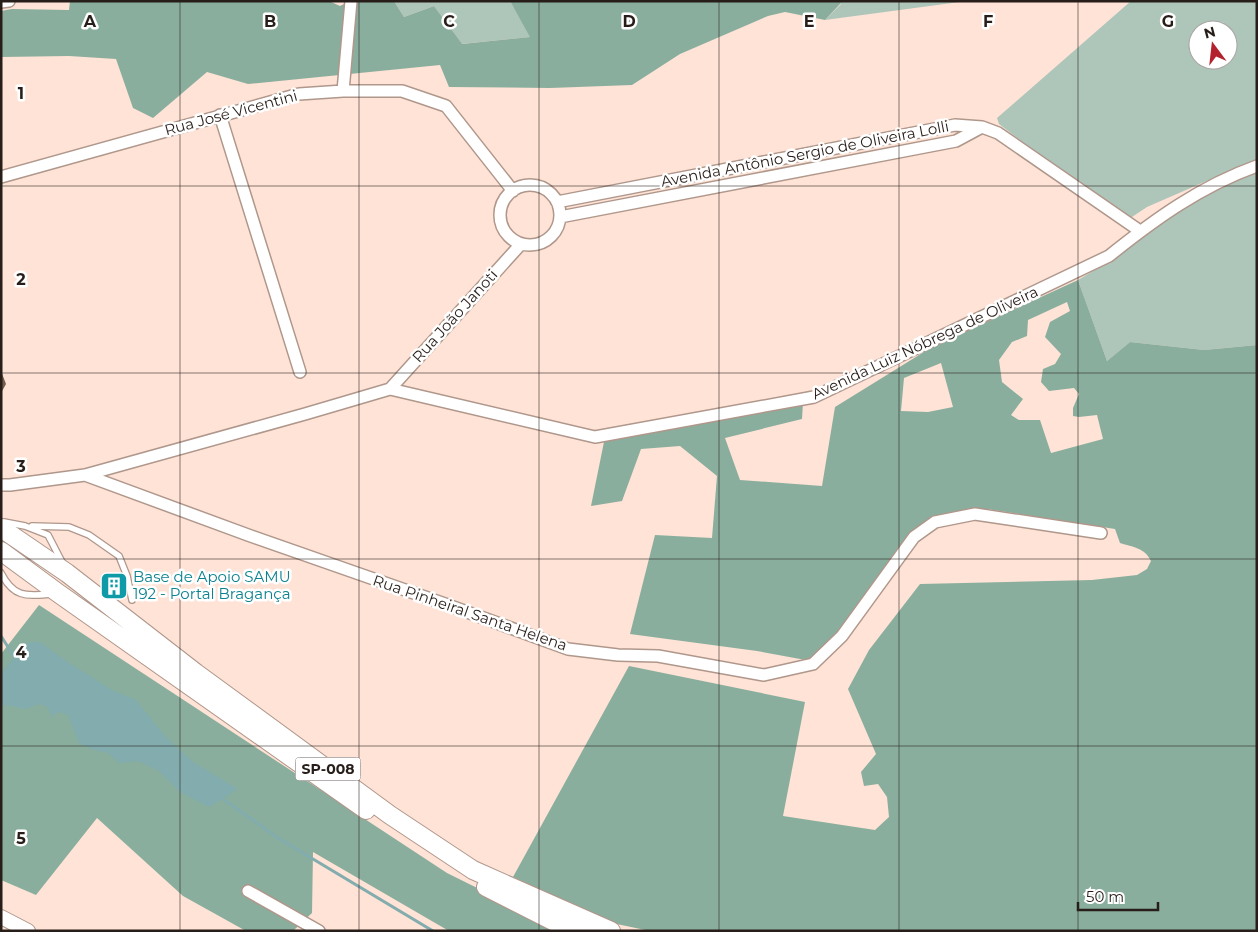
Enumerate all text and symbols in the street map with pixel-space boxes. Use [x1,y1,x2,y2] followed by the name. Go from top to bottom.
[83,12,97,31] text: A
[264,12,276,31] text: B
[443,12,455,31] text: C
[622,12,636,31] text: D
[804,12,814,31] text: E
[983,12,993,31] text: F
[1162,12,1174,31] text: G
[1188,20,1238,70] north arrow
[1202,22,1217,43] text: N
[18,84,24,103] text: 1
[162,86,299,139] street label: Rua José Vicentini
[659,116,951,191] street label: Avenida Antônio Sergio de Oliveira Lolli
[408,265,501,366] street label: Rua João Janoti
[16,270,26,289] text: 2
[809,282,1041,403] street label: Avenida Luiz Nóbrega de Oliveira
[15,457,26,476] text: 3
[133,567,291,603] place label: Base de Apoio SAMU 192 - Portal Bragança
[371,570,570,655] street label: Rua Pinheiral Santa Helena
[99,571,129,601] building icon: Base de Apoio SAMU 192 - Portal Bragança
[15,643,27,662] text: 4
[296,758,360,781] road number: SP-008
[16,829,26,848] text: 5
[1078,880,1158,912] scale bar
[1086,887,1124,906] text: 50 m

